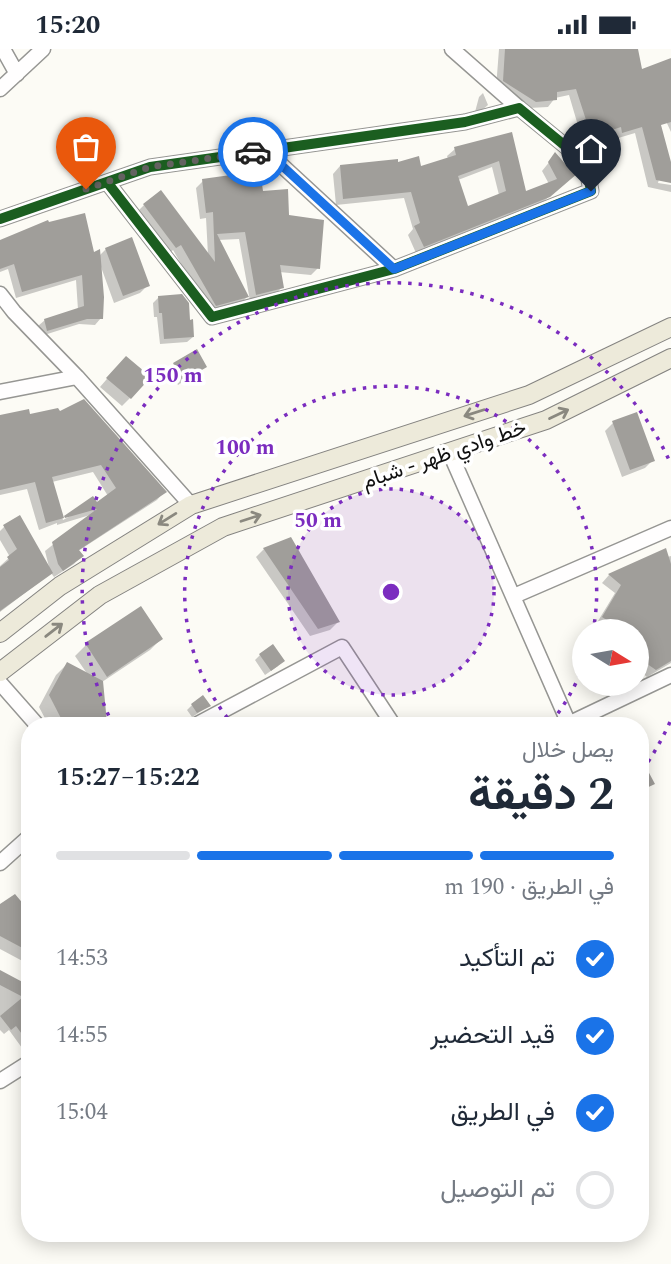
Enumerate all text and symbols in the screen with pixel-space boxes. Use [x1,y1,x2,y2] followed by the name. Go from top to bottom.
[35,5,100,45] text: 15:20
[56,117,116,189] pin
[218,117,288,187] courier
[561,119,621,191] pin
[67,128,105,166] icon: bag
[572,130,610,168] icon: home
[234,133,272,171] icon: car
[143,360,203,392] text: 150 m
[548,406,569,420] one-way arrow
[464,408,486,420] one-way arrow
[358,412,531,498] street label: خط وادي ظهر - شبام
[215,432,275,464] text: 100 m
[294,505,342,537] text: 50 m
[239,511,261,523] one-way arrow
[158,513,178,527] one-way arrow
[379,580,403,604] centre of rings
[572,619,649,697] north arrow
[572,619,649,696] map controls
[44,623,63,638] one-way arrow
[522,733,614,768] text: يصل خلال
[56,757,200,797] text: 15:22–15:27
[468,760,614,830] text: 2 دقيقة
[444,870,614,905] text: في الطريق · 190 m
[459,938,555,978] text: تم التأكيد
[576,940,614,978] icon: check
[56,941,108,976] text: 14:53
[430,1015,555,1055] text: قيد التحضير
[576,1017,614,1055] icon: check
[56,1018,108,1053] text: 14:55
[450,1092,555,1132] text: في الطريق
[576,1094,614,1132] icon: check
[56,1095,108,1130] text: 15:04
[440,1169,555,1209] text: تم التوصيل

